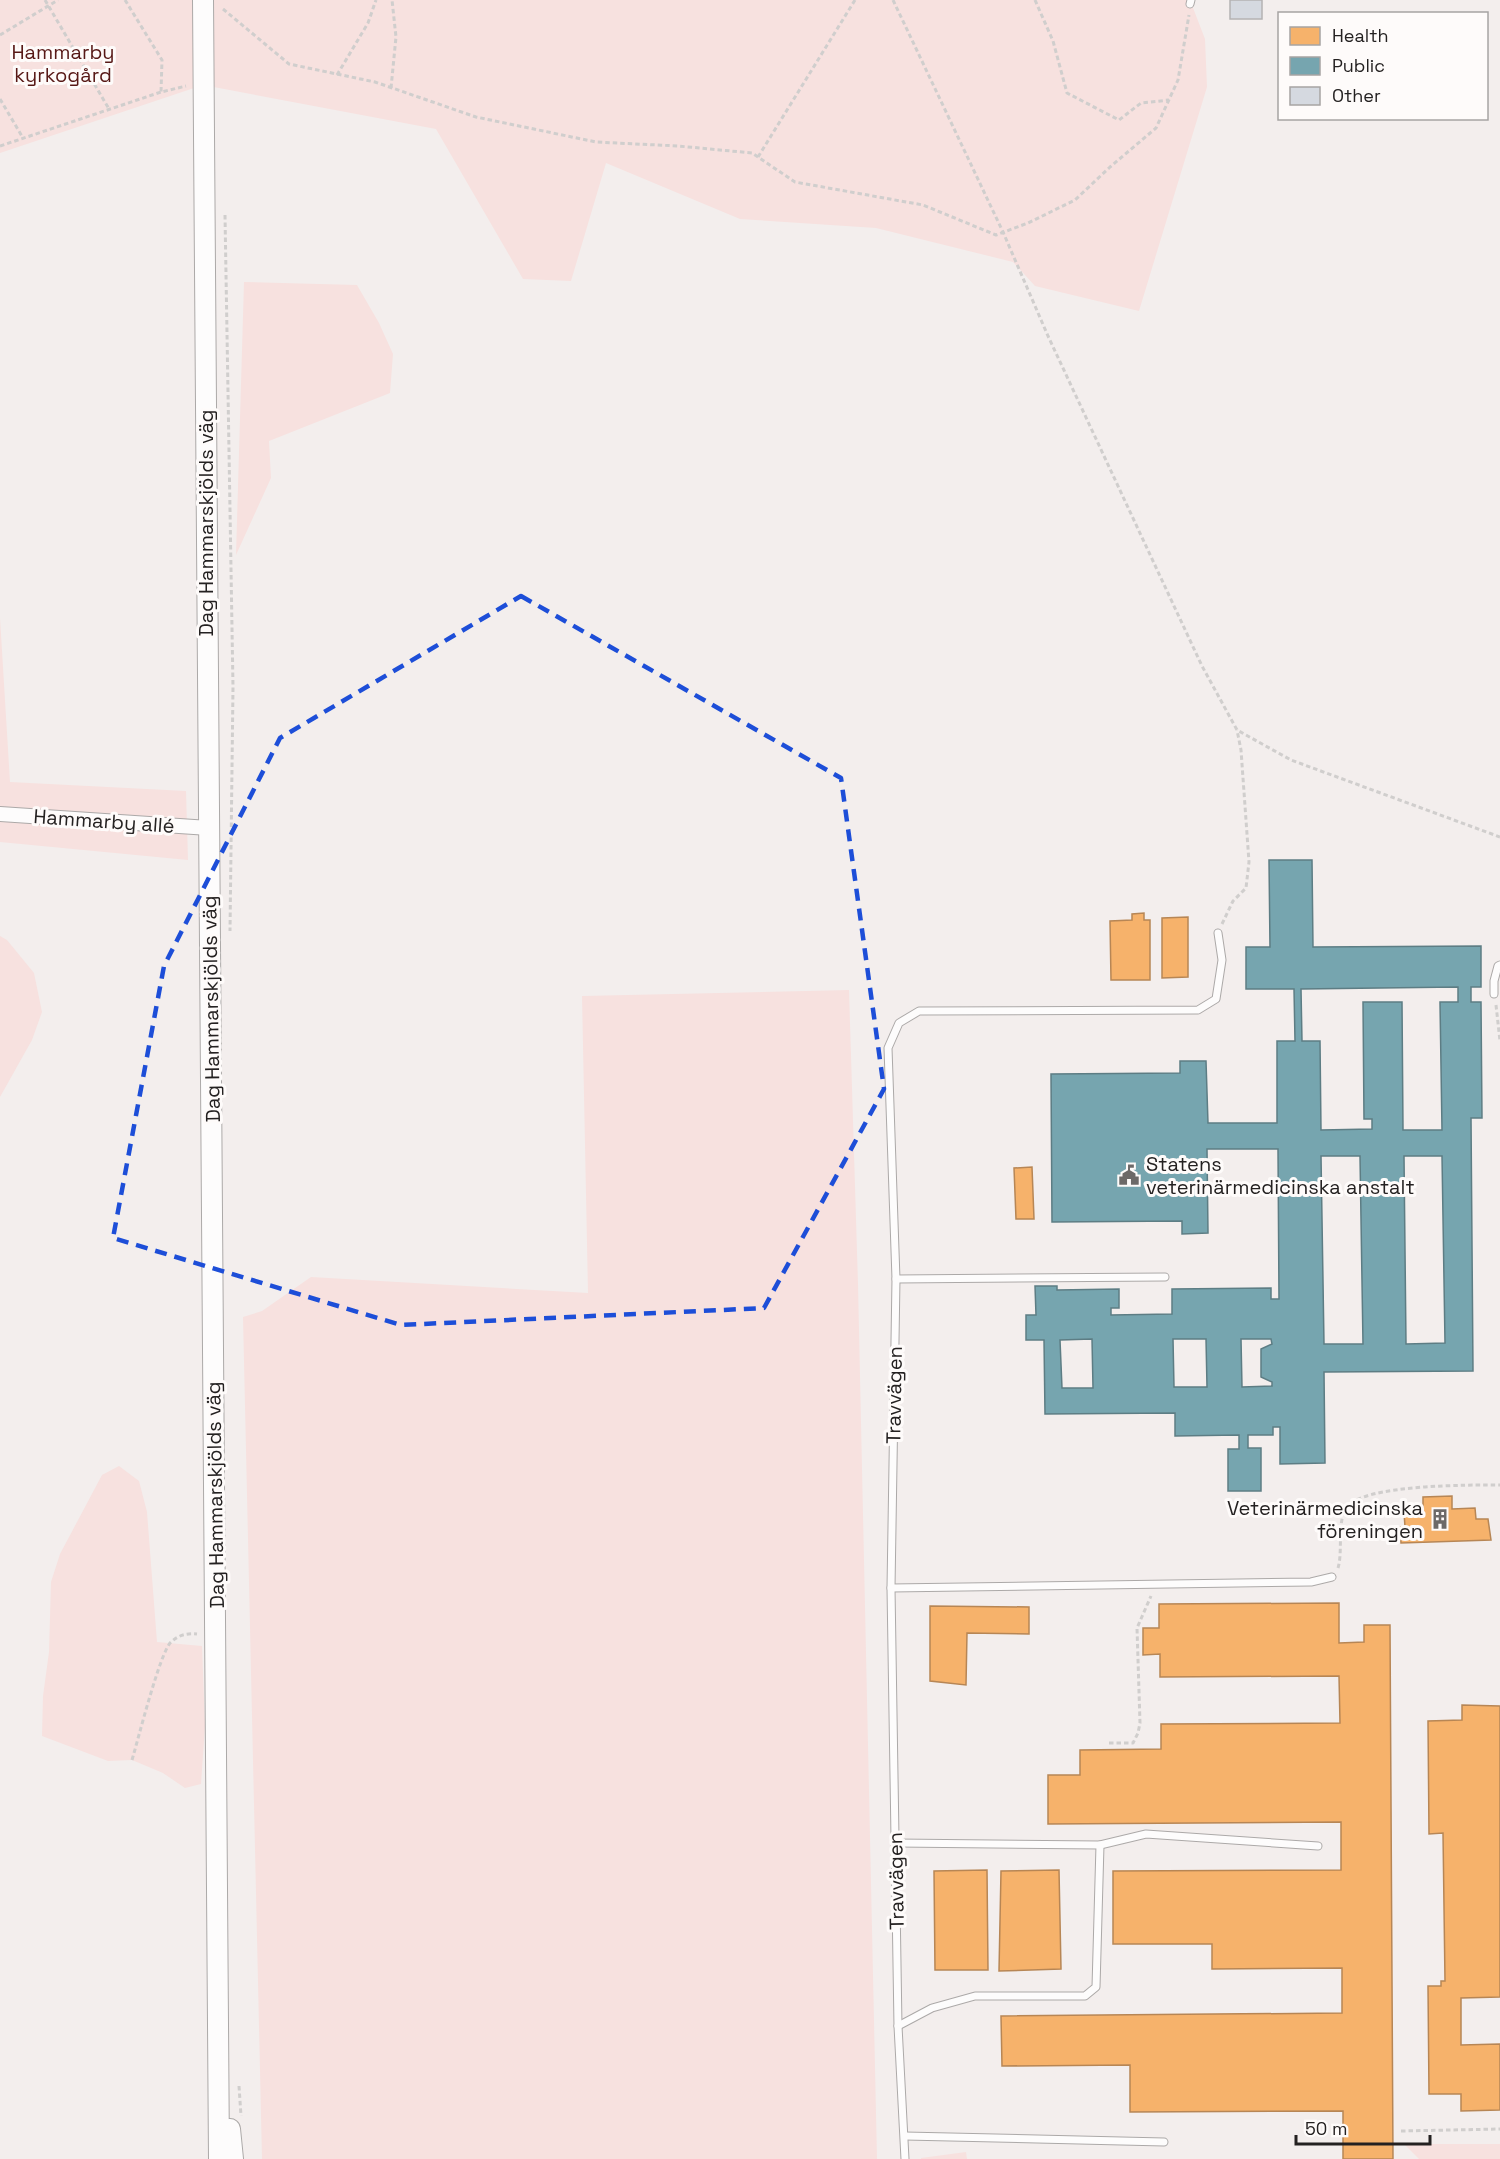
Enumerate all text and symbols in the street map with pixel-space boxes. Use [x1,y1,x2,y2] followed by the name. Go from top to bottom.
[1278,12,1488,120] legend
[1332,24,1389,47] text: Health
[11,39,115,88] park label: Hammarby kyrkogård
[1332,54,1385,77] text: Public
[1332,84,1381,107] text: Other
[193,410,219,636] street label: Dag Hammarskjölds väg
[33,803,175,839] street label: Hammarby allé
[196,895,226,1123] street label: Dag Hammarskjölds väg
[1146,1151,1415,1200] place label: Statens veterinärmedicinska anstalt
[1117,1163,1141,1187] public building icon: Statens veterinärmedicinska anstalt
[880,1346,908,1444] street label: Travvägen
[200,1381,230,1609] street label: Dag Hammarskjölds väg
[1227,1495,1423,1544] place label: Veterinärmedicinska föreningen
[1428,1507,1452,1531] building icon: Veterinärmedicinska föreningen
[882,1832,910,1930] street label: Travvägen
[1296,2108,1430,2146] scale bar
[1305,2117,1347,2140] text: 50 m

